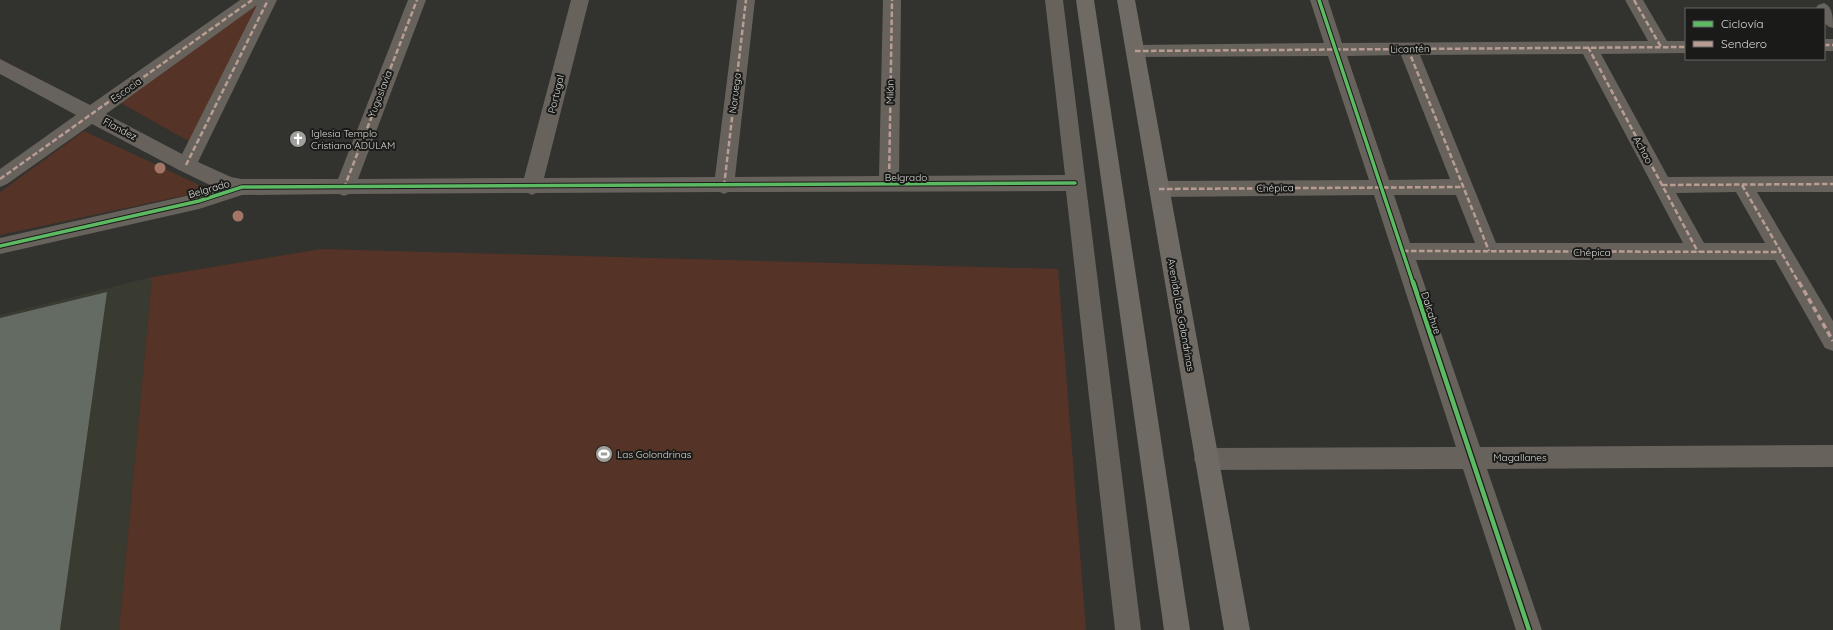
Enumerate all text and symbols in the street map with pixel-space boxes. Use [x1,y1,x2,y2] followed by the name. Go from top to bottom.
[1685,8,1825,60] legend
[1721,16,1764,31] text: Ciclovía
[1721,36,1767,51] text: Sendero
[1390,42,1430,56] street label: Licantén
[365,69,395,119] street label: Yugoslavia
[726,72,744,114] street label: Noruega
[545,73,567,115] street label: Portugal
[108,75,144,105] street label: Escocia
[883,80,897,104] street label: Milán
[101,115,139,143] street label: Flandez
[311,127,395,152] place label: Iglesia Templo Cristiano ADULAM
[288,129,308,149] church icon: Iglesia Templo Cristiano ADULAM
[1630,134,1656,166] street label: Achao
[885,171,927,184] street label: Belgrado
[187,177,231,201] street label: Belgrado
[1256,181,1294,195] street label: Chépica
[1573,246,1611,259] street label: Chépica
[1165,258,1197,373] street label: Avenida Las Golondrinas
[1418,290,1444,336] street label: Dalcahue
[594,444,614,464] sports icon: Las Golondrinas
[617,448,692,461] place label: Las Golondrinas
[1493,451,1547,464] street label: Magallanes

